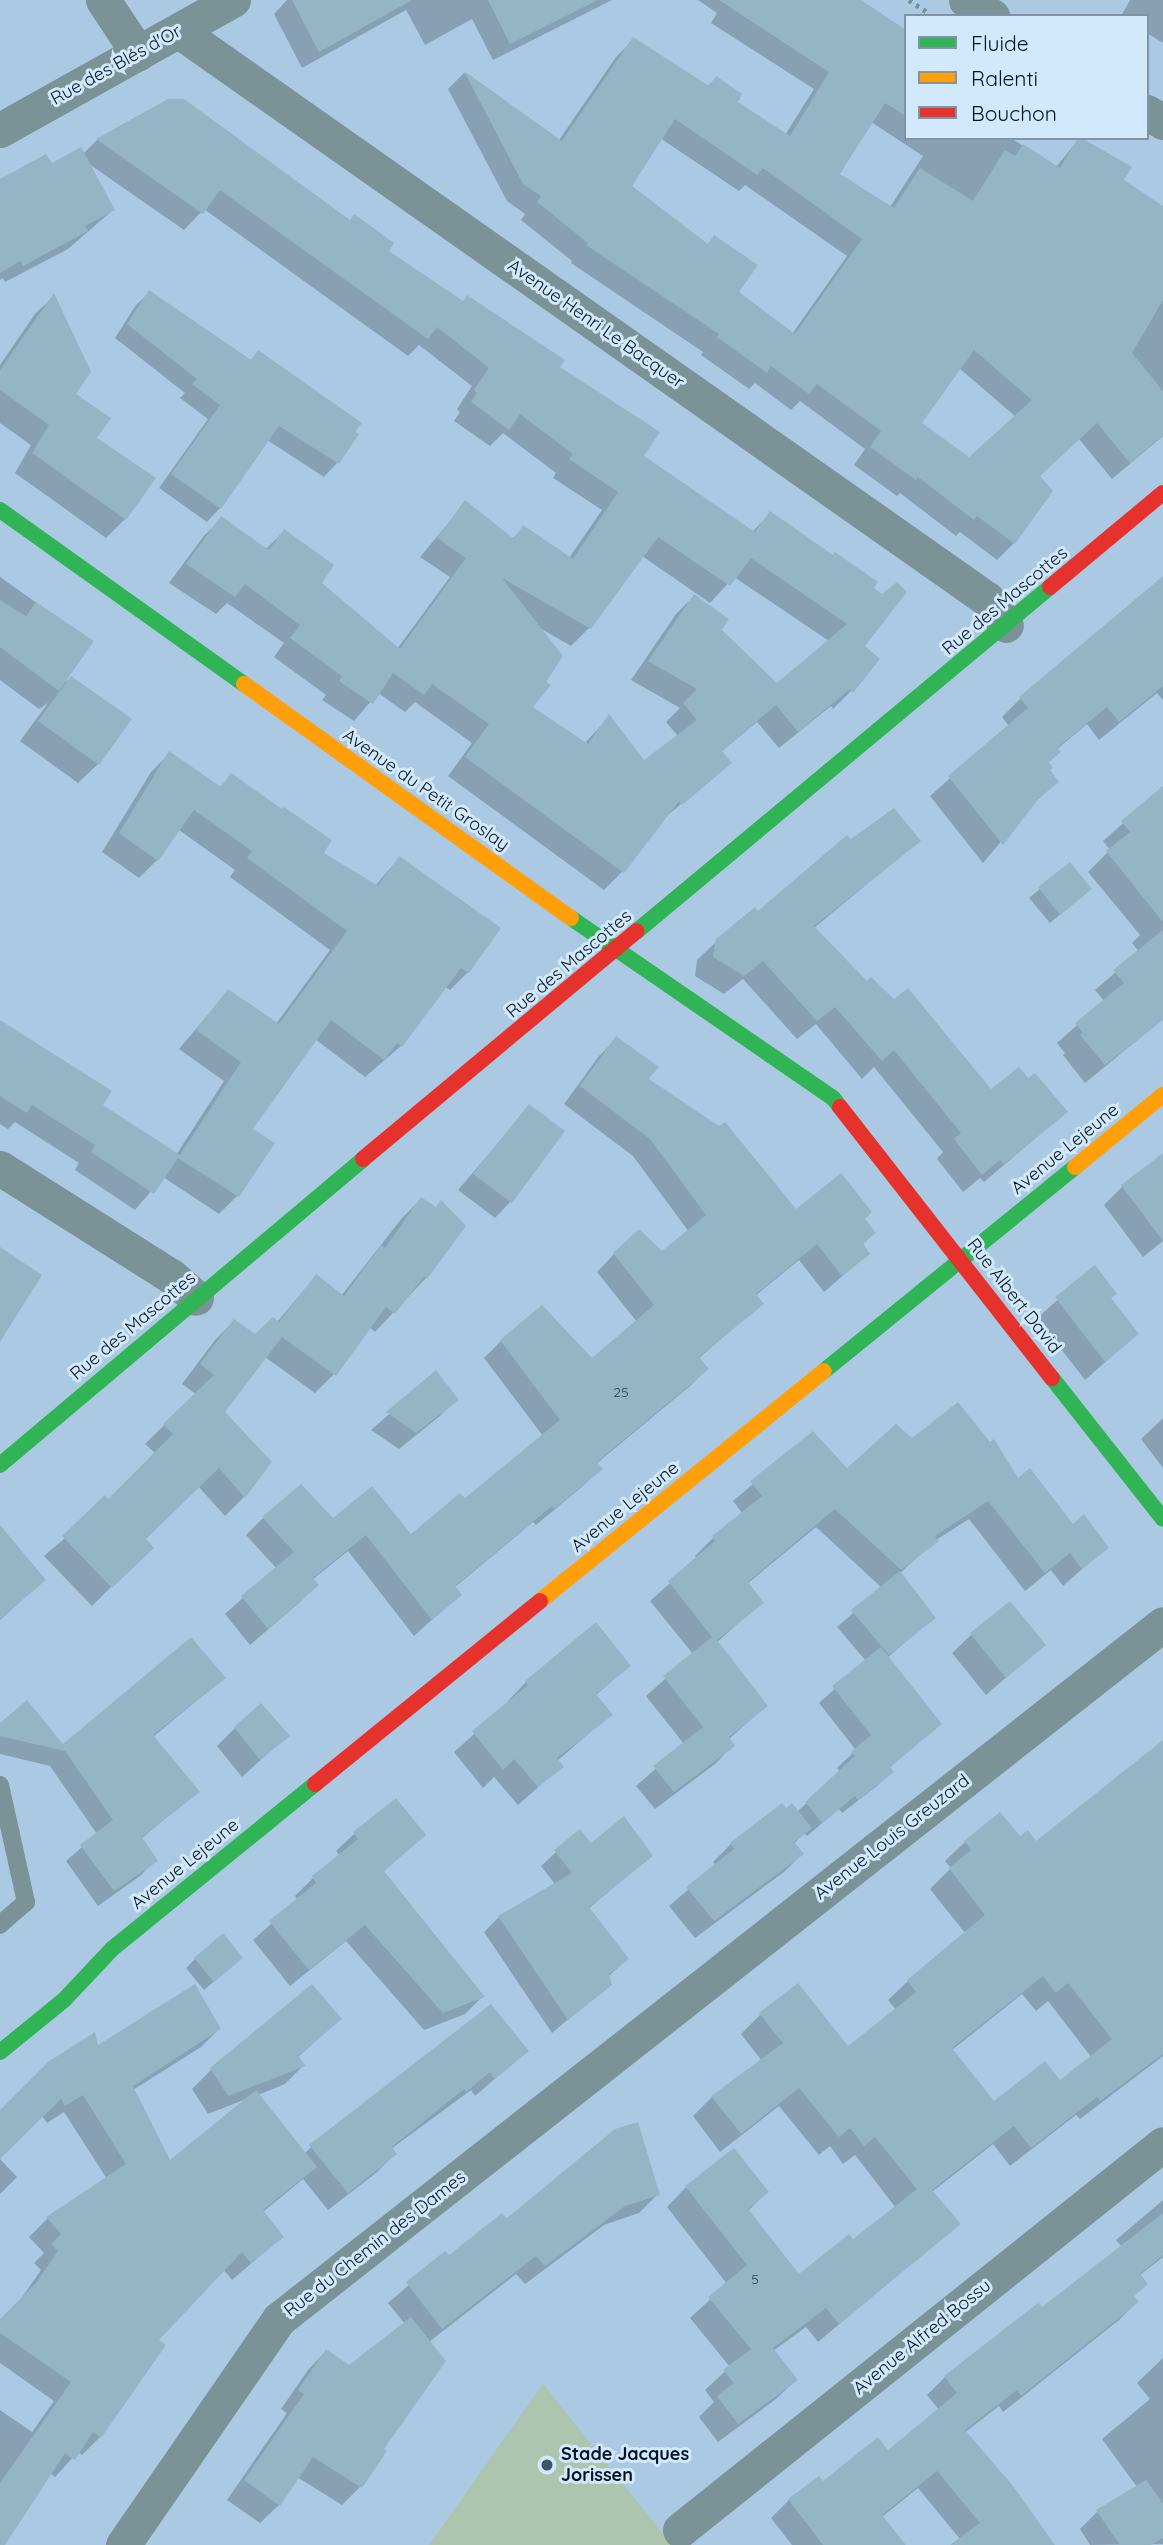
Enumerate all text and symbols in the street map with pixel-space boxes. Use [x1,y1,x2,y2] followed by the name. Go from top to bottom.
[904,14,1149,140] legend
[47,20,185,110] street label: Rue des Blés d'Or
[971,30,1029,56] text: Fluide
[971,65,1038,91] text: Ralenti
[971,100,1057,126] text: Bouchon
[504,255,688,393] street label: Avenue Henri Le Bacquer
[938,542,1072,660] street label: Rue des Mascottes
[339,724,513,856] street label: Avenue du Petit Groslay
[502,905,636,1023] street label: Rue des Mascottes
[1007,1099,1123,1199] street label: Avenue Lejeune
[962,1234,1066,1358] street label: Rue Albert David
[66,1267,200,1385] street label: Rue des Mascottes
[613,1384,629,1400] house number: 25
[567,1457,683,1557] street label: Avenue Lejeune
[810,1770,974,1904] street label: Avenue Louis Greuzard
[127,1814,243,1914] street label: Avenue Lejeune
[280,2166,470,2322] street label: Rue du Chemin des Dames
[751,2271,759,2287] house number: 5
[849,2275,995,2399] street label: Avenue Alfred Bossu
[561,2444,689,2486] place label: Stade Jacques Jorissen
[539,2457,555,2473] marker: Stade Jacques Jorissen

